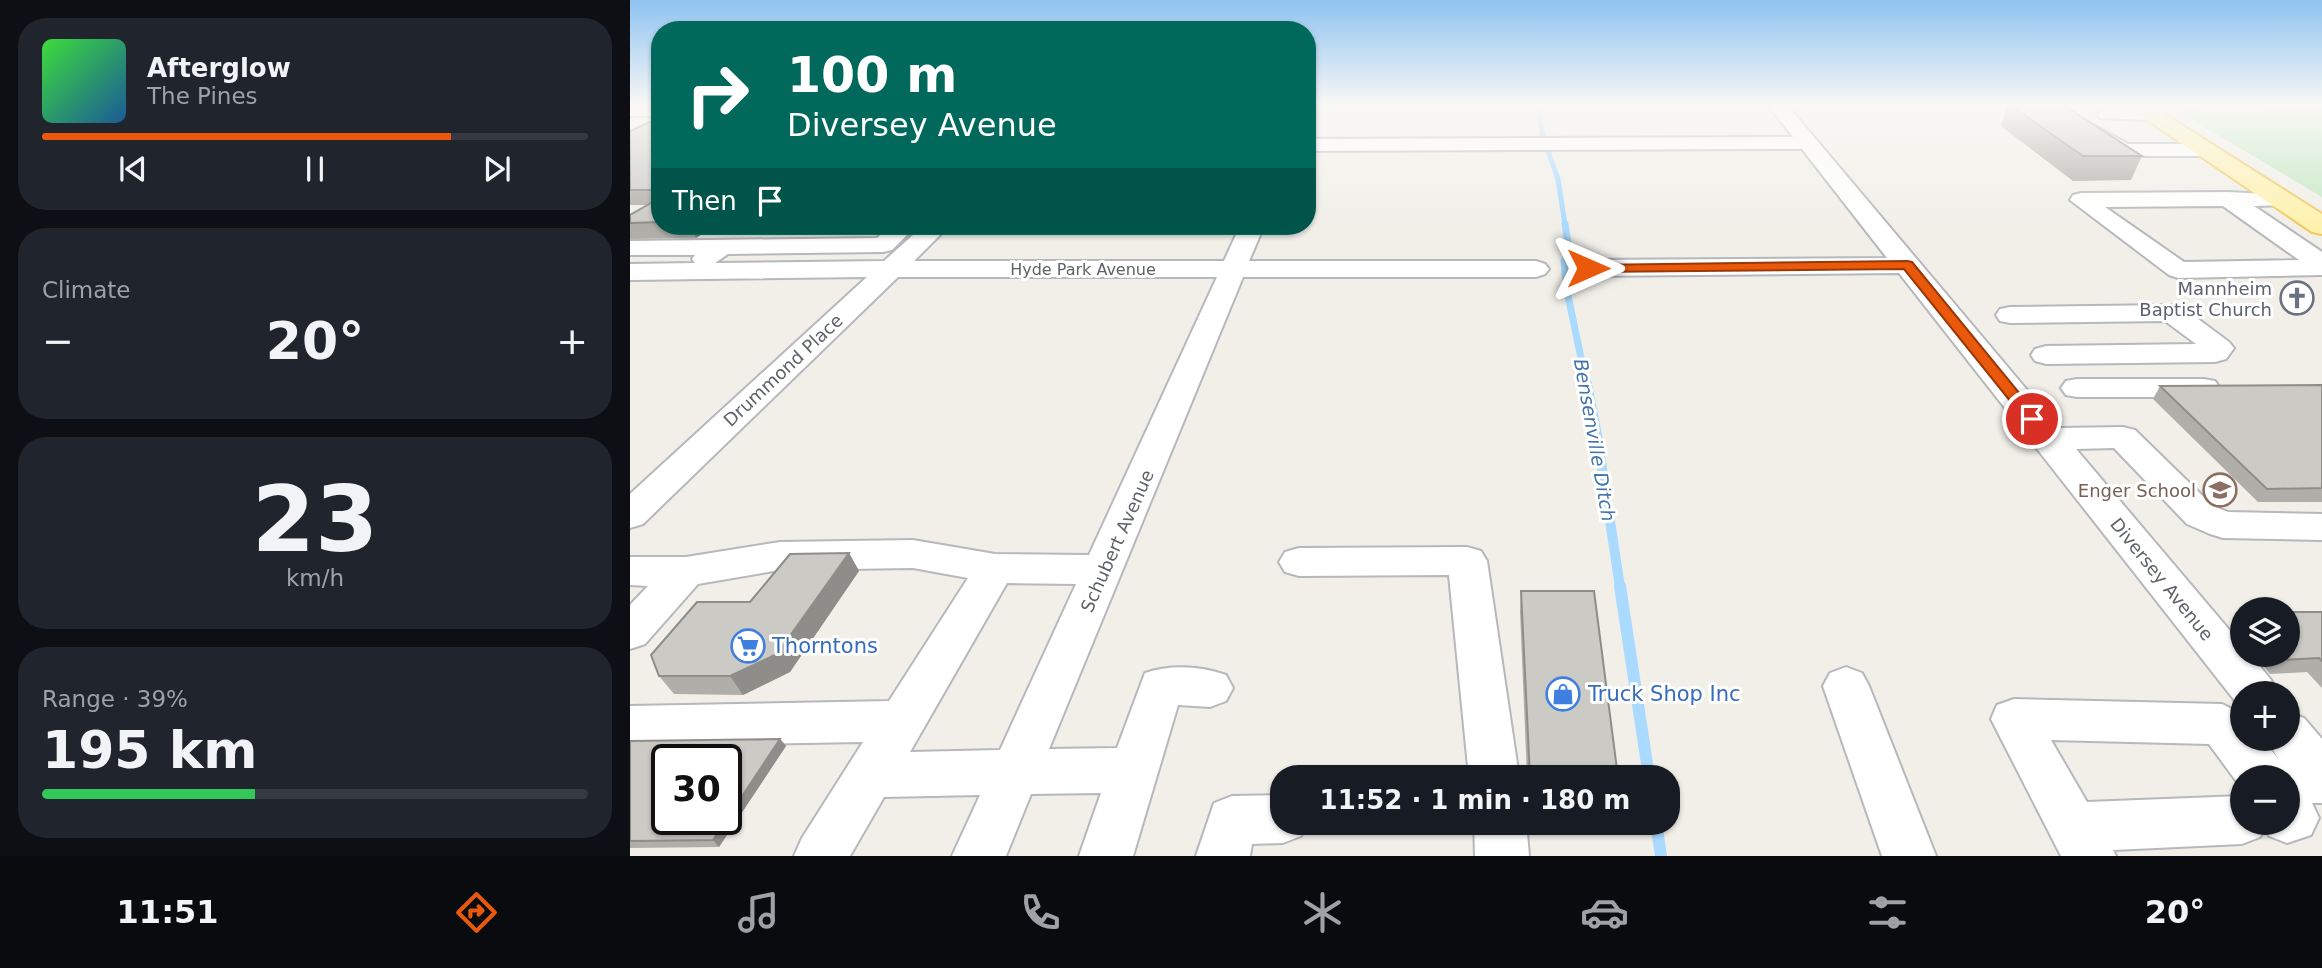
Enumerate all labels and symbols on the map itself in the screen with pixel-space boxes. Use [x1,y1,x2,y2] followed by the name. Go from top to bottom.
[1551,231,1625,305] position arrow
[1010,260,1156,279] street label: Hyde Park Avenue
[2139,278,2272,320] place label: Mannheim Baptist Church
[2278,279,2316,317] church icon: Mannheim Baptist Church
[719,309,847,431] street label: Drummond Place
[1570,357,1620,523] water label: Bensenville Ditch
[2002,389,2062,449] pin
[1076,467,1158,615] street label: Schubert Avenue
[2201,471,2239,509] school or university icon: Enger School
[2078,480,2196,501] place label: Enger School
[2106,513,2218,645] street label: Diversey Avenue
[729,627,767,665] supermarket icon: Thorntons
[771,634,878,658] place label: Thorntons
[1544,675,1582,713] shop icon: Truck Shop Inc
[1587,682,1741,706] place label: Truck Shop Inc
[651,744,742,835] speed limit sign: 30

